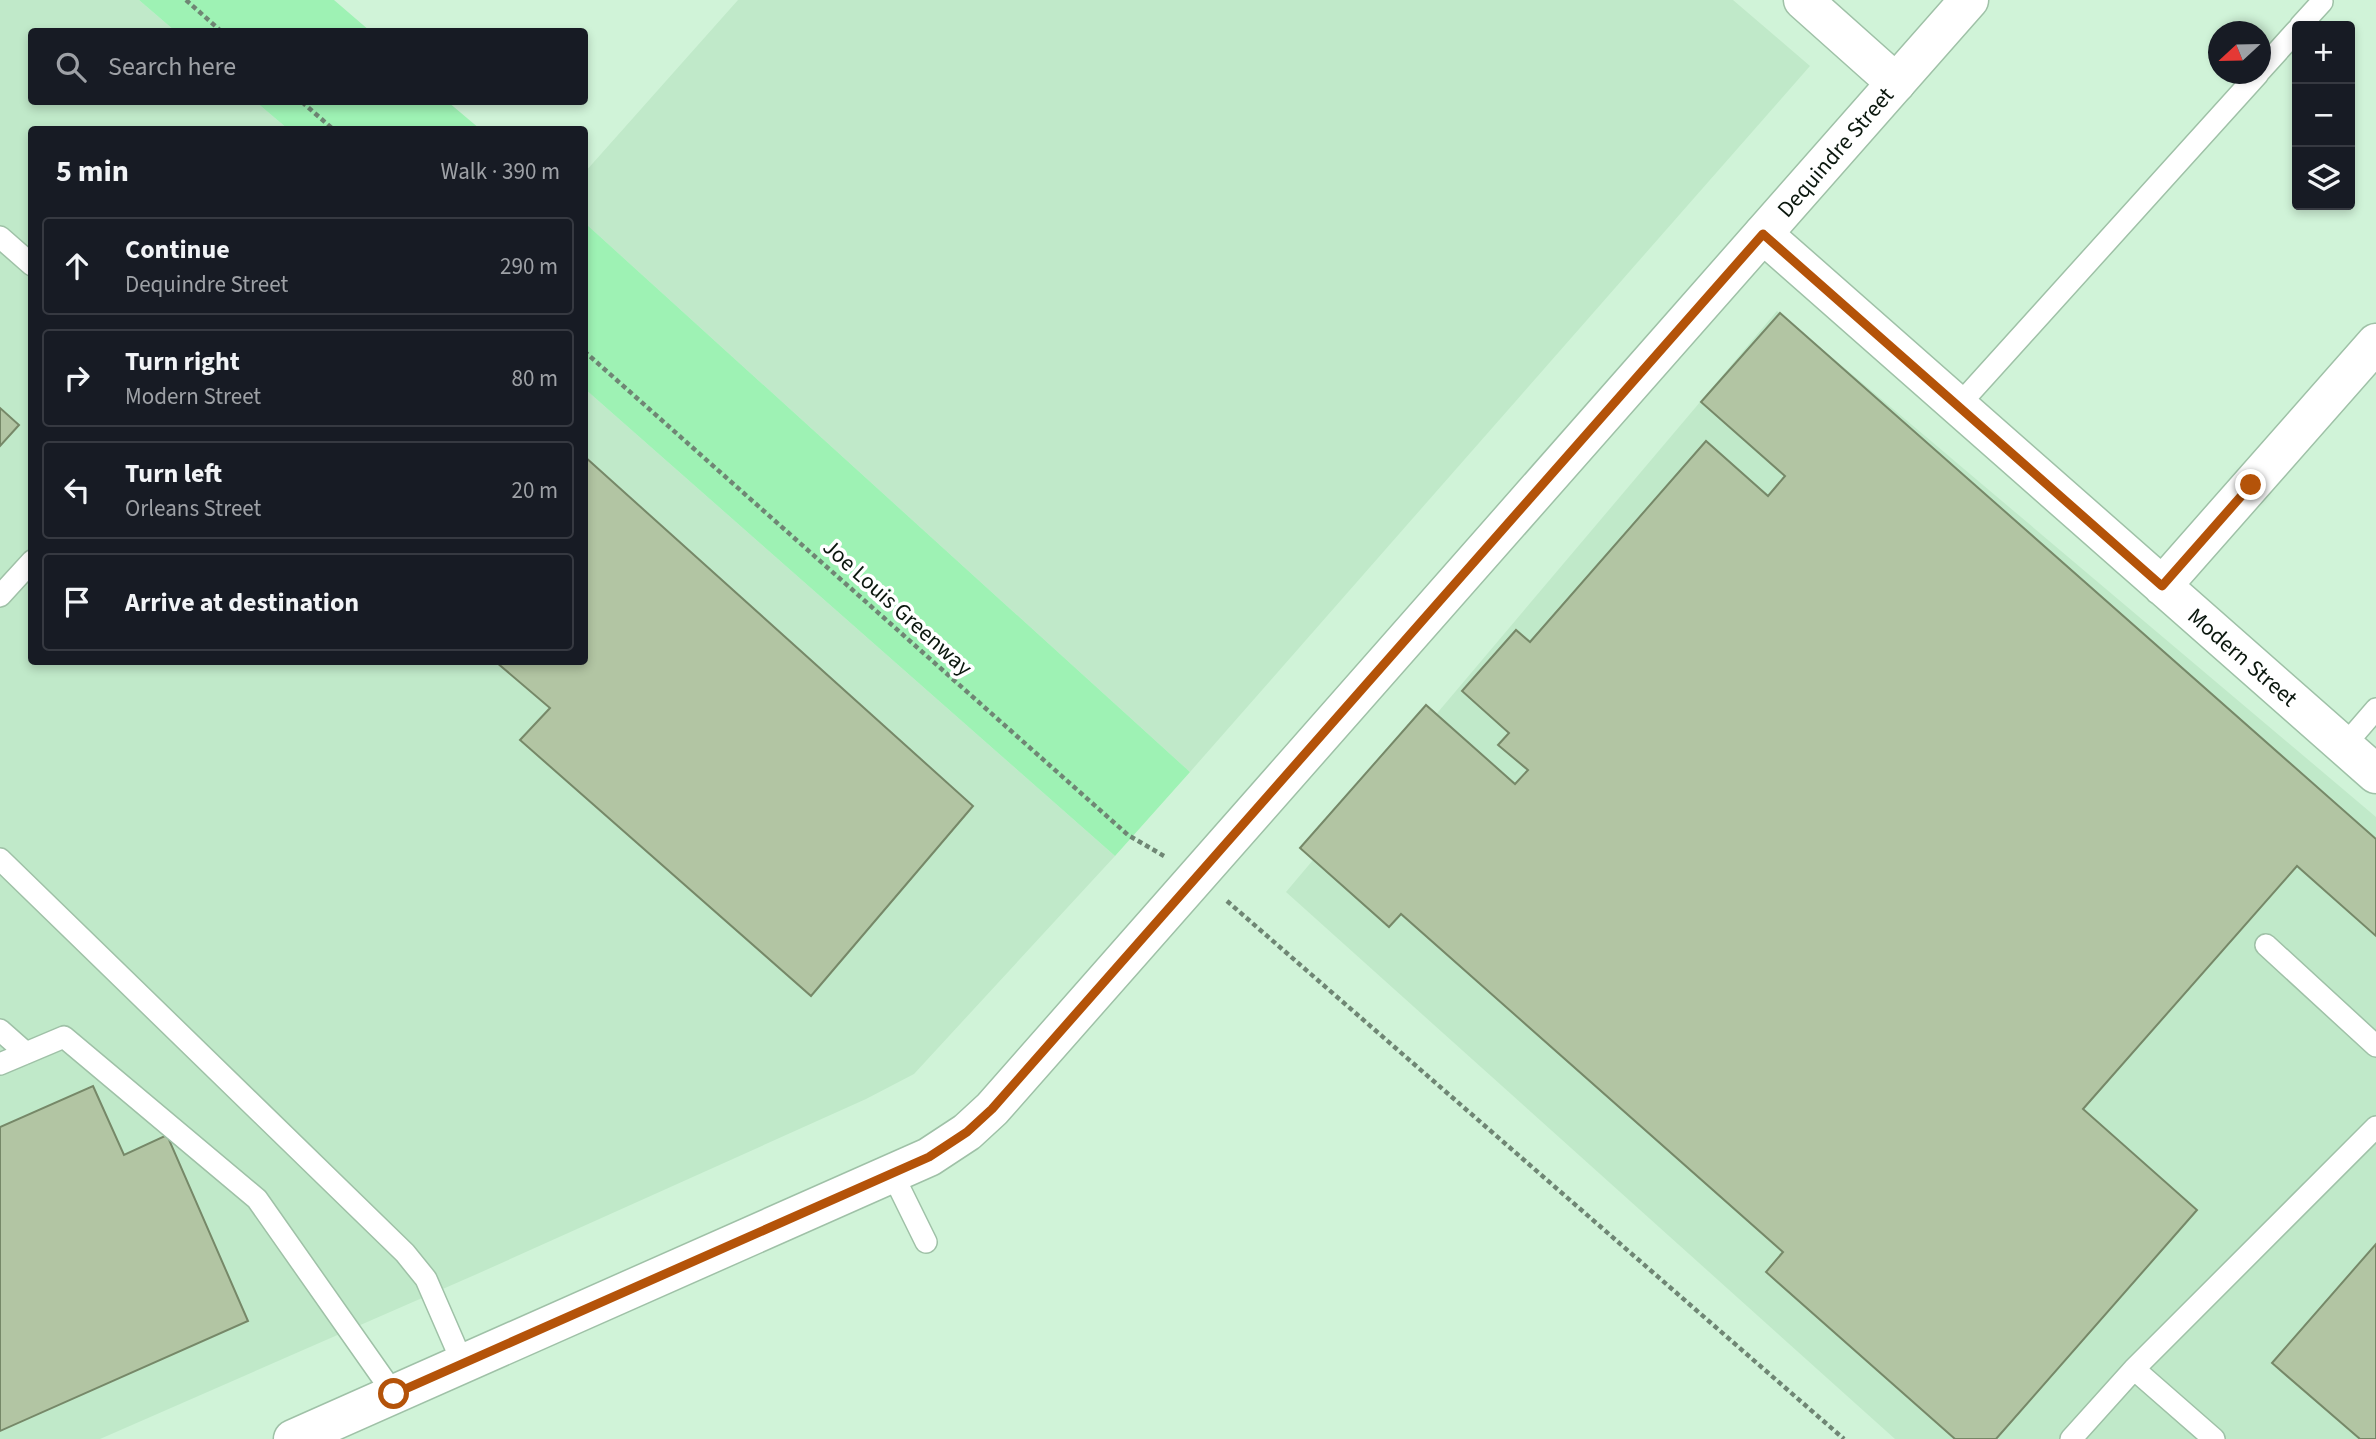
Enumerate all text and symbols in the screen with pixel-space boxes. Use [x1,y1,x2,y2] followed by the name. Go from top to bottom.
[2208,21,2271,84] north arrow
[2292,21,2355,210] map controls
[2292,21,2355,84] button: +
[28,28,588,105] search box
[52,48,90,86] icon: search
[108,48,236,85] text: Search here
[1769,80,1902,225] street label: Dequindre Street
[2292,84,2355,147] button: −
[2292,147,2355,210] button: layers
[56,150,129,193] text: 5 min
[441,155,560,188] text: Walk · 390 m
[125,231,230,268] text: Continue
[58,247,96,285] icon: ahead
[500,250,558,283] text: 290 m
[125,268,288,301] text: Dequindre Street
[125,343,240,380] text: Turn right
[58,359,96,397] icon: right
[511,362,558,395] text: 80 m
[125,380,261,413] text: Modern Street
[125,455,222,492] text: Turn left
[2235,469,2266,500] route end
[58,471,96,509] icon: left
[511,474,558,507] text: 20 m
[125,492,261,525] text: Orleans Street
[816,531,980,684] street label: Joe Louis Greenway
[58,583,96,621] icon: arrive
[125,584,359,621] text: Arrive at destination
[2180,600,2305,715] street label: Modern Street
[378,1378,409,1409] route start

